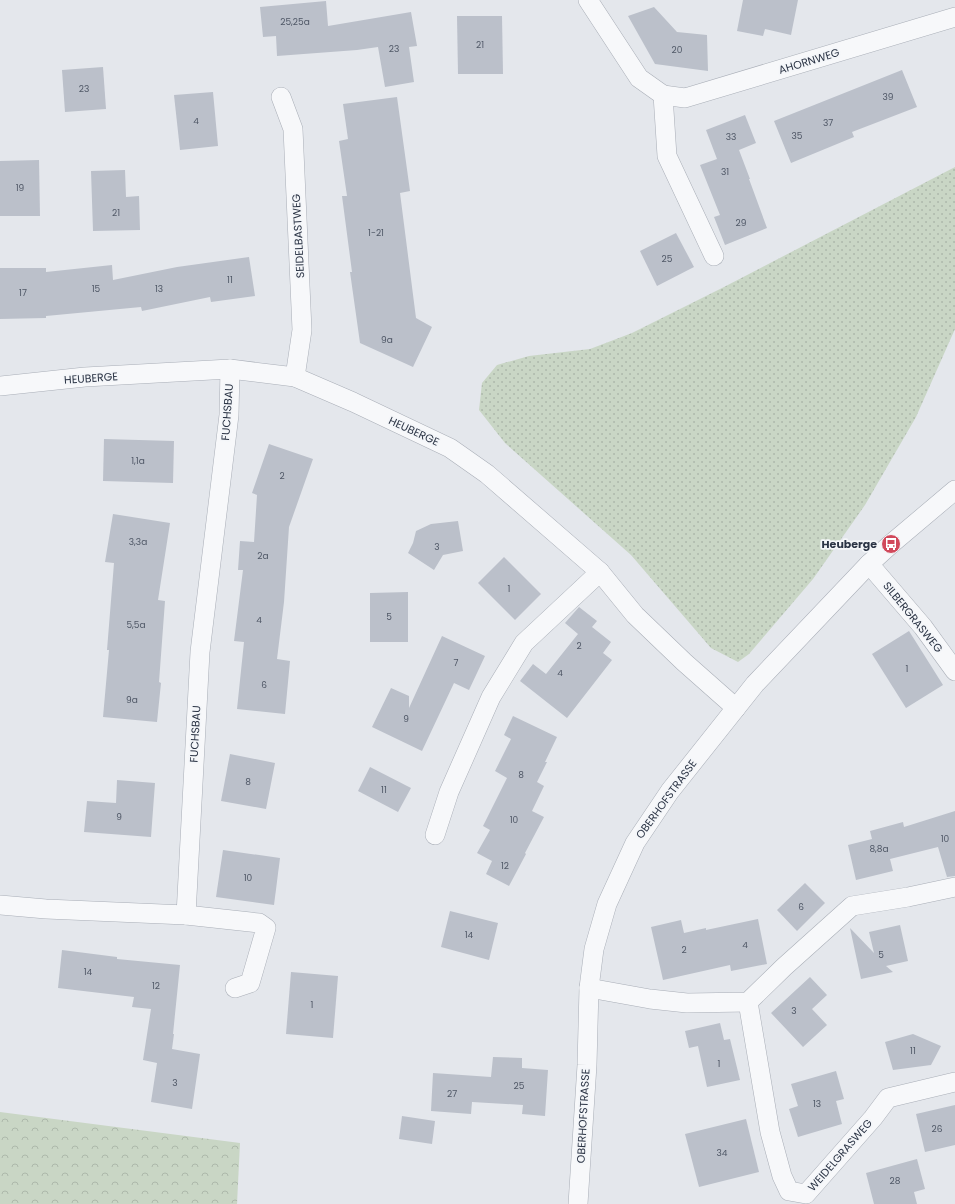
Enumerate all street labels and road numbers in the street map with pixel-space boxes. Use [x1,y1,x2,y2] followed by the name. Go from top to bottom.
[777,44,842,78] street label: AHORNWEG
[288,193,308,279] street label: SEIDELBASTWEG
[64,368,118,388] street label: HEUBERGE
[217,383,237,441] street label: FUCHSBAU
[386,412,442,450] street label: HEUBERGE
[879,578,947,656] street label: SILBERGRASWEG
[186,705,204,763] street label: FUCHSBAU
[632,756,700,842] street label: OBERHOFSTRASSE
[573,1068,593,1164] street label: OBERHOFSTRASSE
[804,1115,876,1195] street label: WEIDELGRASWEG

